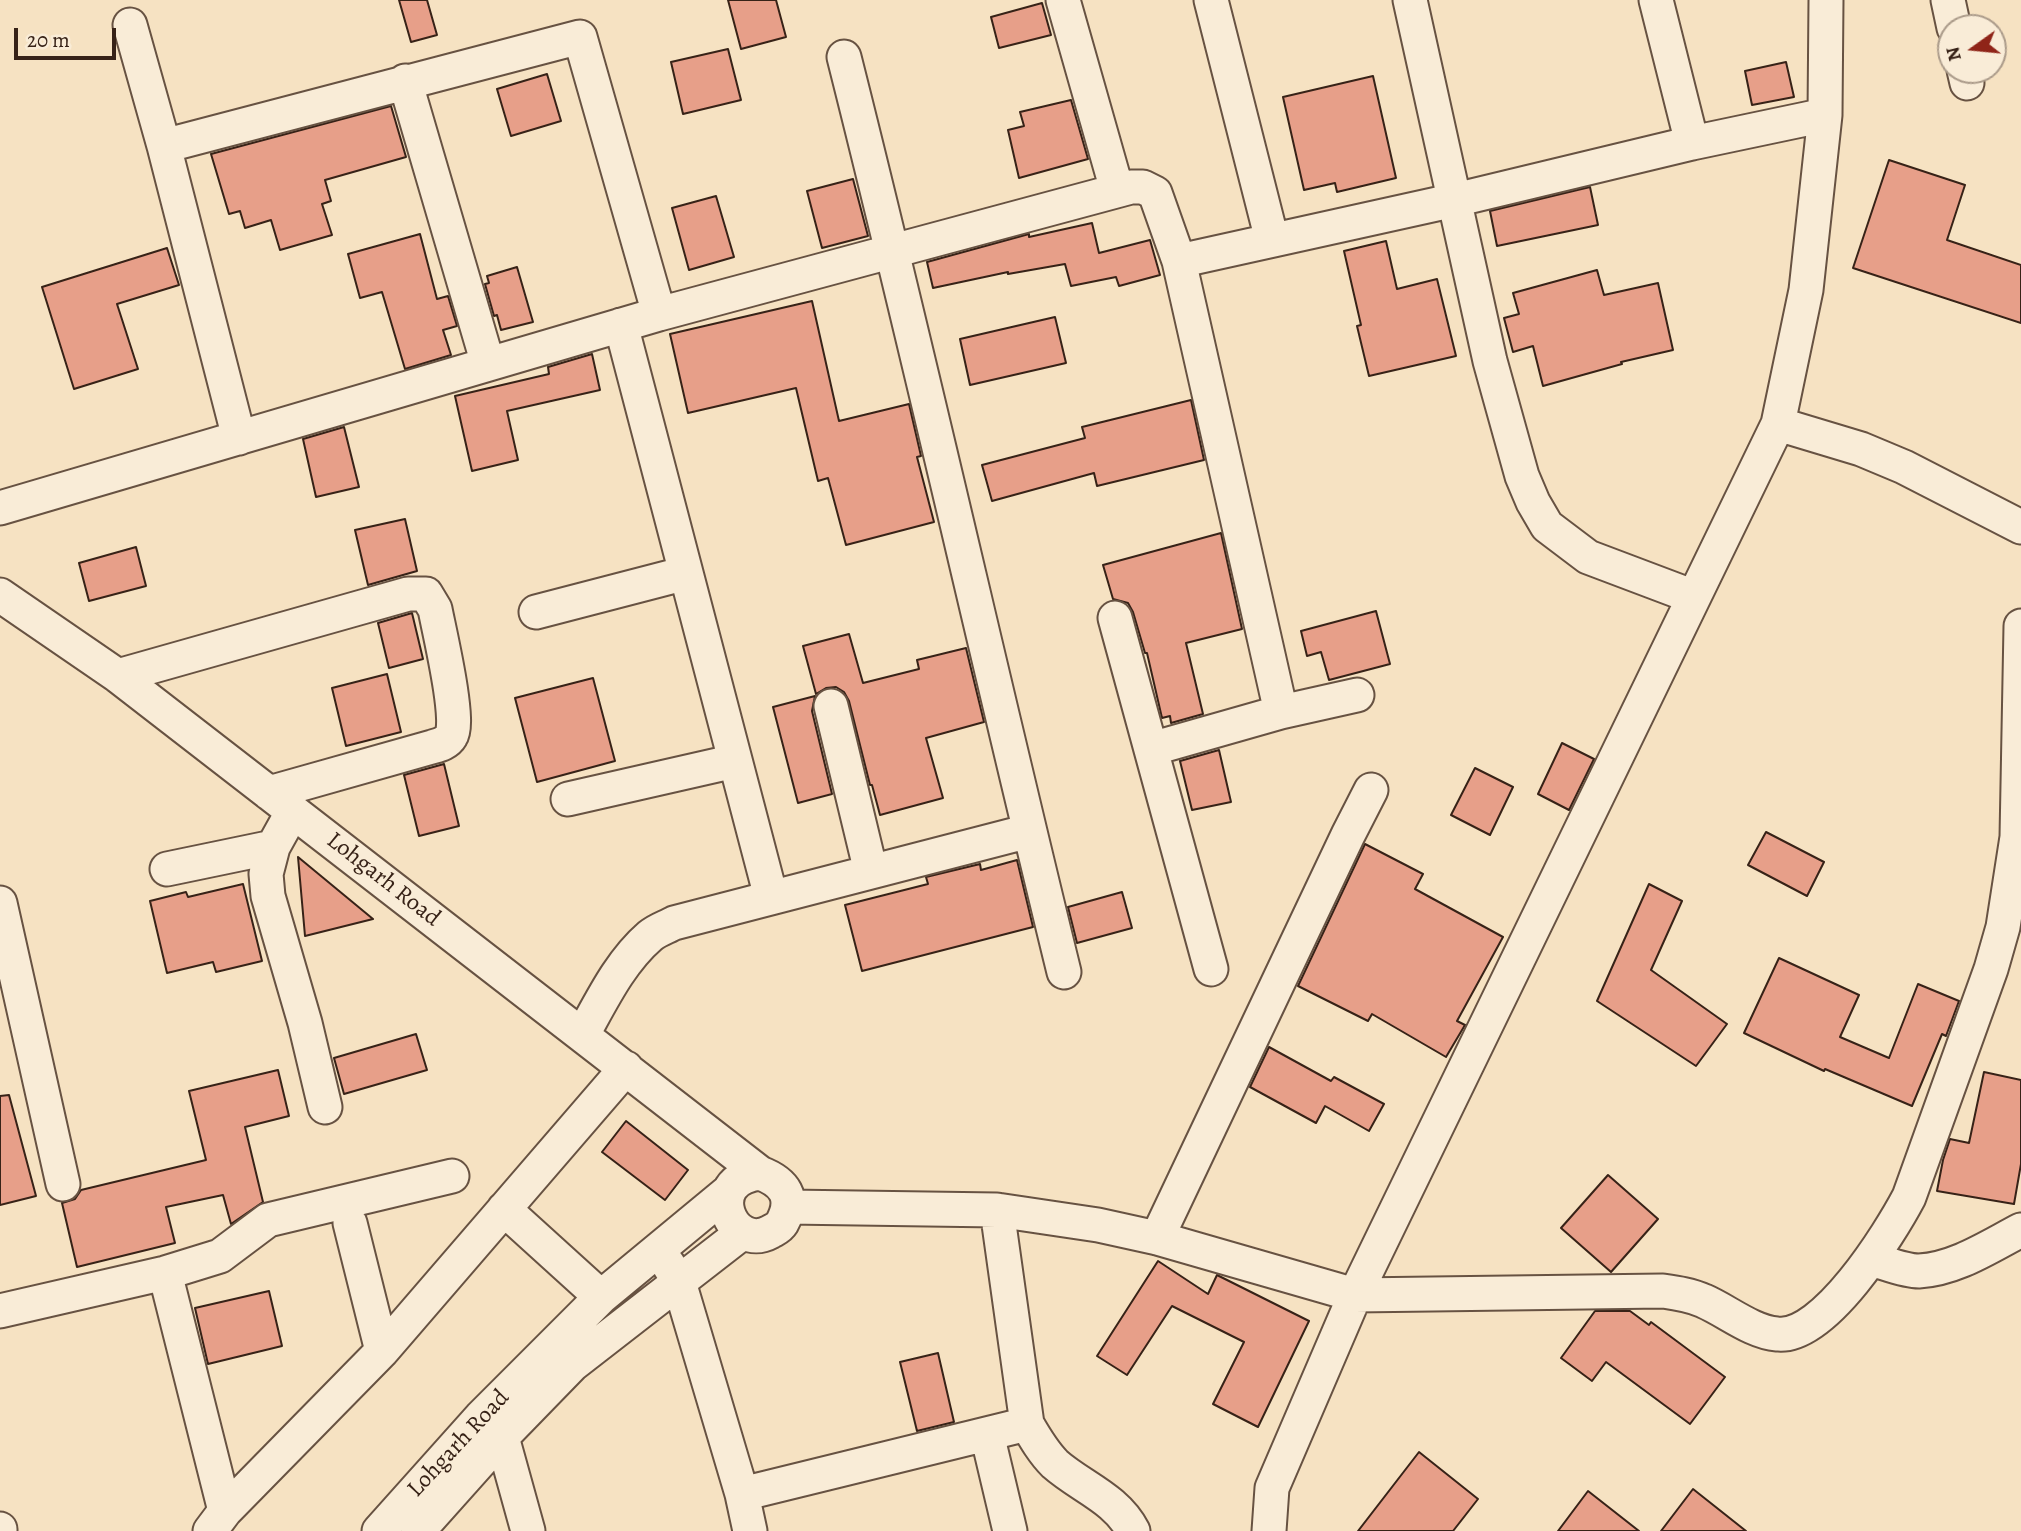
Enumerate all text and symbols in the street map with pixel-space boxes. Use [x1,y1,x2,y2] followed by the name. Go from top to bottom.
[18,14,119,58] scale bar
[1937,14,2007,84] north arrow
[27,26,70,54] text: 20 m
[1939,44,1968,64] text: N
[320,827,446,933] street label: Lohgarh Road
[402,1384,516,1504] street label: Lohgarh Road

